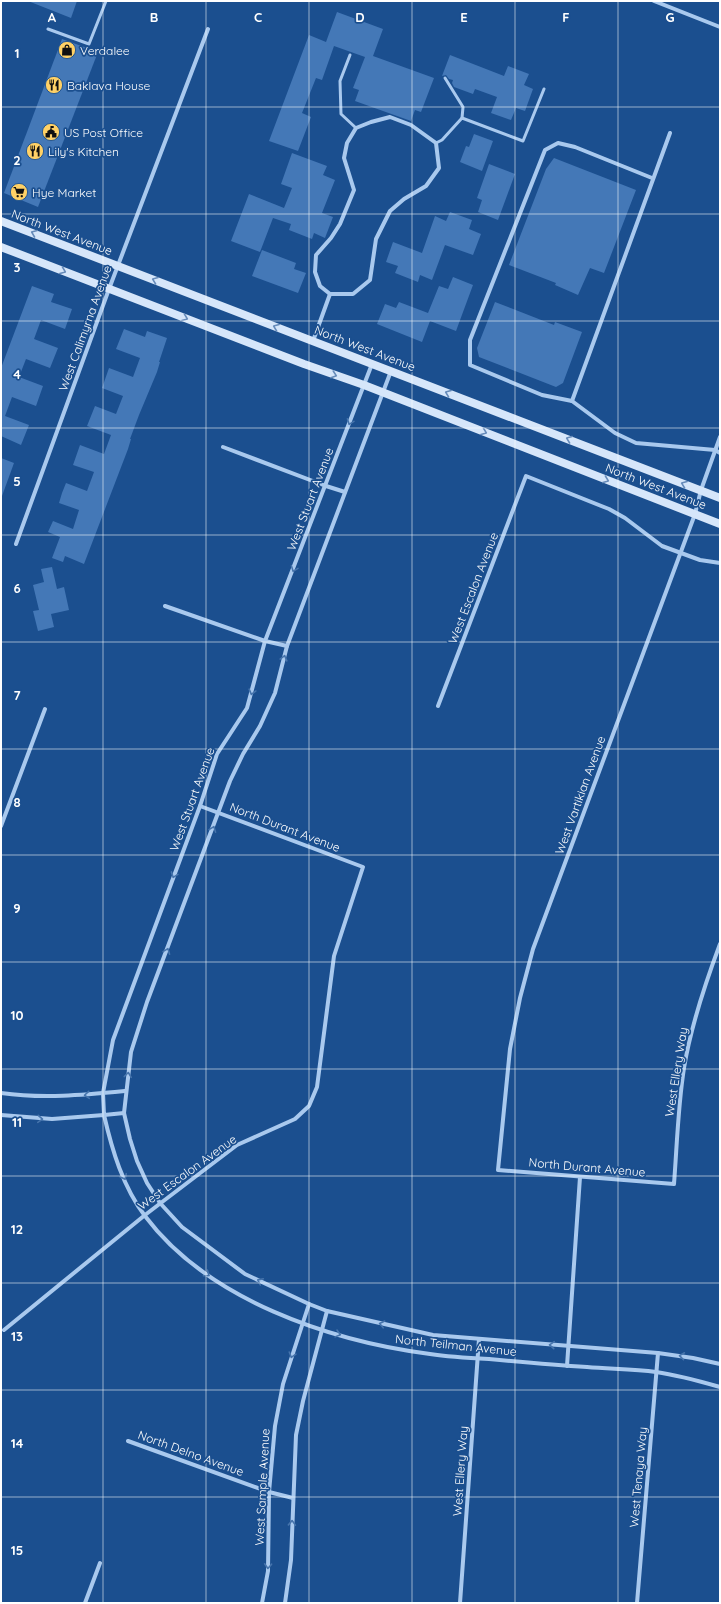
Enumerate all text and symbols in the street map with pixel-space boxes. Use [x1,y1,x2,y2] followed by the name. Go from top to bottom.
[48,9,57,25] text: A
[150,9,158,25] text: B
[254,9,262,25] text: C
[355,9,365,25] text: D
[460,9,468,25] text: E
[562,9,570,25] text: F
[665,9,675,25] text: G
[57,40,77,60] shop icon: Verdalee
[80,43,130,58] place label: Verdalee
[14,45,20,61] text: 1
[44,75,64,95] restaurant icon: Baklava House
[67,78,151,93] place label: Baklava House
[41,122,61,142] public building icon: US Post Office
[64,125,143,140] place label: US Post Office
[25,141,45,161] restaurant icon: Lily's Kitchen
[48,144,119,159] place label: Lily's Kitchen
[13,152,21,168] text: 2
[9,182,29,202] supermarket icon: Hye Market
[32,185,96,200] place label: Hye Market
[9,206,115,258] street label: North West Avenue
[30,230,38,238] one-way arrow
[14,259,21,275] text: 3
[55,263,115,393] street label: West Calimyrna Avenue
[60,267,67,275] one-way arrow
[151,277,158,285] one-way arrow
[181,314,188,322] one-way arrow
[312,322,418,374] street label: North West Avenue
[273,323,280,331] one-way arrow
[13,366,21,382] text: 4
[331,370,338,378] one-way arrow
[444,389,451,397] one-way arrow
[347,418,355,425] one-way arrow
[480,427,488,435] one-way arrow
[565,436,572,444] one-way arrow
[283,445,337,553] street label: West Stuart Avenue
[603,460,709,512] street label: North West Avenue
[13,473,21,489] text: 5
[603,475,610,483] one-way arrow
[680,480,687,488] one-way arrow
[445,530,501,646] street label: West Escalon Avenue
[290,566,298,573] one-way arrow
[13,580,21,596] text: 6
[279,655,287,662] one-way arrow
[13,687,21,703] text: 7
[248,688,257,695] one-way arrow
[552,733,609,856] street label: West Vartikian Avenue
[166,745,218,853] street label: West Stuart Avenue
[13,794,21,810] text: 8
[228,799,343,855] street label: North Durant Avenue
[208,826,216,833] one-way arrow
[171,871,179,878] one-way arrow
[13,900,21,916] text: 9
[162,947,170,954] one-way arrow
[10,1007,24,1023] text: 10
[662,1026,690,1118] street label: West Ellery Way
[123,1072,132,1078] one-way arrow
[84,1090,90,1099] one-way arrow
[12,1114,22,1130] text: 11
[37,1114,43,1123] one-way arrow
[135,1131,239,1213] street label: West Escalon Avenue
[528,1154,646,1180] street label: North Durant Avenue
[119,1173,127,1181] one-way arrow
[11,1221,23,1237] text: 12
[203,1269,210,1276] one-way arrow
[257,1278,264,1286] one-way arrow
[379,1321,385,1329] one-way arrow
[11,1328,23,1344] text: 13
[334,1329,341,1338] one-way arrow
[394,1331,518,1359] street label: North Teilman Avenue
[549,1341,555,1350] one-way arrow
[288,1351,297,1358] one-way arrow
[679,1352,685,1361] one-way arrow
[449,1425,471,1517] street label: West Ellery Way
[626,1426,650,1528] street label: West Tenaya Way
[136,1427,246,1479] street label: North Delno Avenue
[251,1428,273,1546] street label: West Sample Avenue
[11,1435,24,1451] text: 14
[288,1520,297,1526] one-way arrow
[11,1542,23,1558] text: 15
[264,1563,272,1569] one-way arrow

